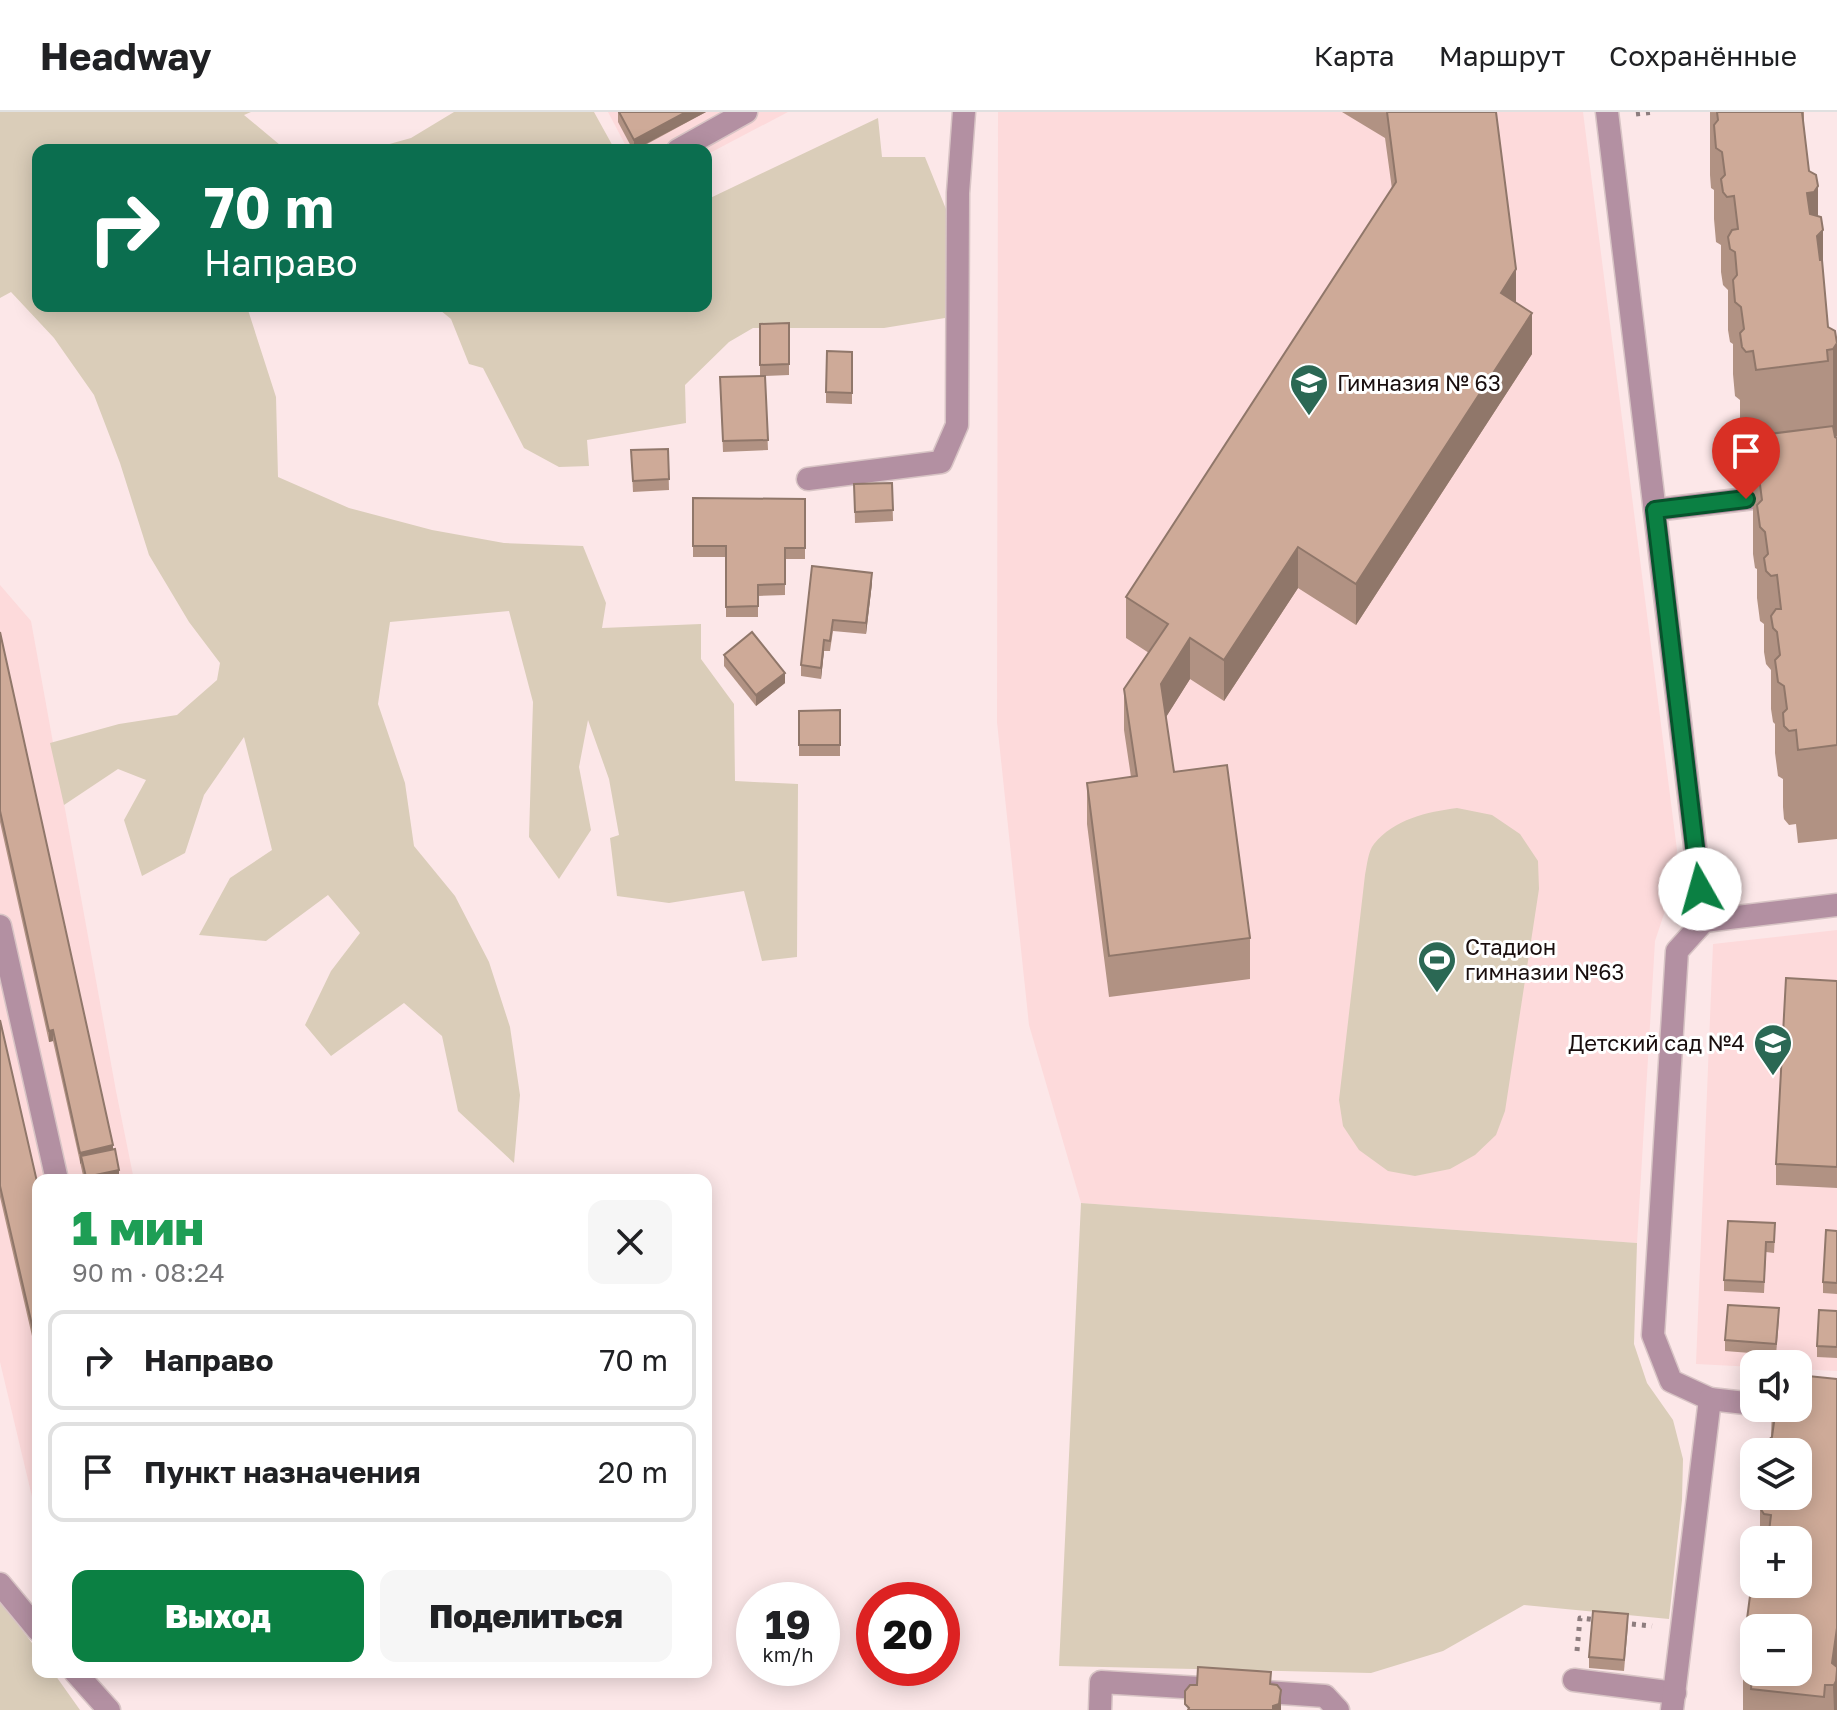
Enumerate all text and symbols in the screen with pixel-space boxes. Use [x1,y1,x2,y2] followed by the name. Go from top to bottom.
[40,33,212,78] text: Headway
[1314,39,1395,72] text: Карта
[1439,39,1565,72] text: Маршрут
[1609,39,1797,72] text: Сохранённые
[204,173,334,240] text: 70 m
[72,176,176,280] icon: right
[204,241,358,284] text: Направо
[1288,362,1330,417] school or university icon: Гимназия № 63
[1337,369,1501,396] place label: Гимназия № 63
[1712,417,1780,499] pin
[1724,429,1768,473] icon: arrive
[1658,847,1742,931] position arrow
[1465,933,1624,985] place label: Стадион гимназии №63
[1416,939,1458,994] sports icon: Стадион гимназии №63
[1752,1022,1794,1077] school or university icon: Детский сад №4
[1568,1029,1745,1056] place label: Детский сад №4
[72,1198,204,1256] text: 1 мин
[588,1200,672,1284] button: close
[72,1257,225,1288] text: 90 m · 08:24
[76,1338,120,1382] icon: right
[144,1342,273,1378] text: Направо
[599,1342,668,1378] text: 70 m
[1740,1350,1812,1686] map controls
[1740,1350,1812,1422] button: sound
[1740,1438,1812,1510] button: layers
[76,1450,120,1494] icon: arrive
[144,1454,421,1490] text: Пункт назначения
[598,1454,668,1490] text: 20 m
[1740,1526,1812,1598] button: +
[72,1570,364,1662] button: Выход
[380,1570,672,1662] button: Поделиться
[856,1582,960,1686] speed limit sign: 20
[765,1600,811,1648] text: 19
[1740,1614,1812,1686] button: −
[763,1642,813,1666] text: km/h

